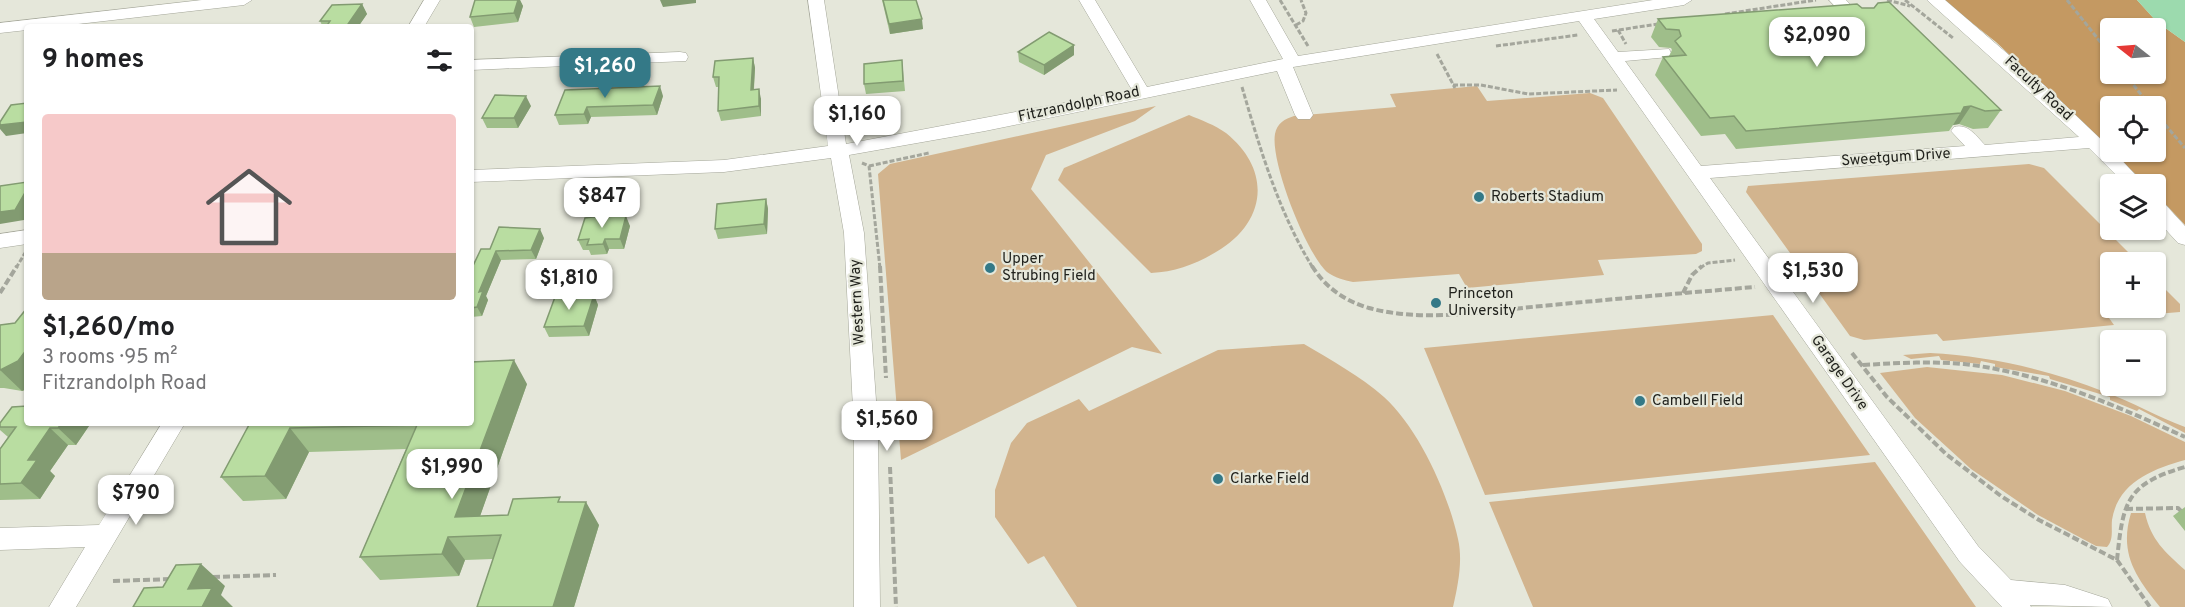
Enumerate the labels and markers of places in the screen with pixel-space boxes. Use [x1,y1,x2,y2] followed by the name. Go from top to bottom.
[1768,17,1866,68] pin: $2,090
[556,48,654,99] pin: $1,260
[808,96,906,147] pin: $1,160
[566,178,638,229] pin: $847
[1491,188,1604,207] place label: Roberts Stadium
[1472,190,1486,204] marker: Roberts Stadium
[1002,250,1096,286] place label: Upper Strubing Field
[1764,253,1862,304] pin: $1,530
[520,260,618,311] pin: $1,810
[983,261,997,275] marker: Upper Strubing Field
[1448,285,1516,321] place label: Princeton University
[1429,296,1443,310] marker: Princeton University
[1652,392,1743,411] place label: Cambell Field
[1633,394,1647,408] marker: Cambell Field
[838,401,936,452] pin: $1,560
[403,449,501,500] pin: $1,990
[1230,470,1309,489] place label: Clarke Field
[1211,472,1225,486] marker: Clarke Field
[100,475,172,526] pin: $790

